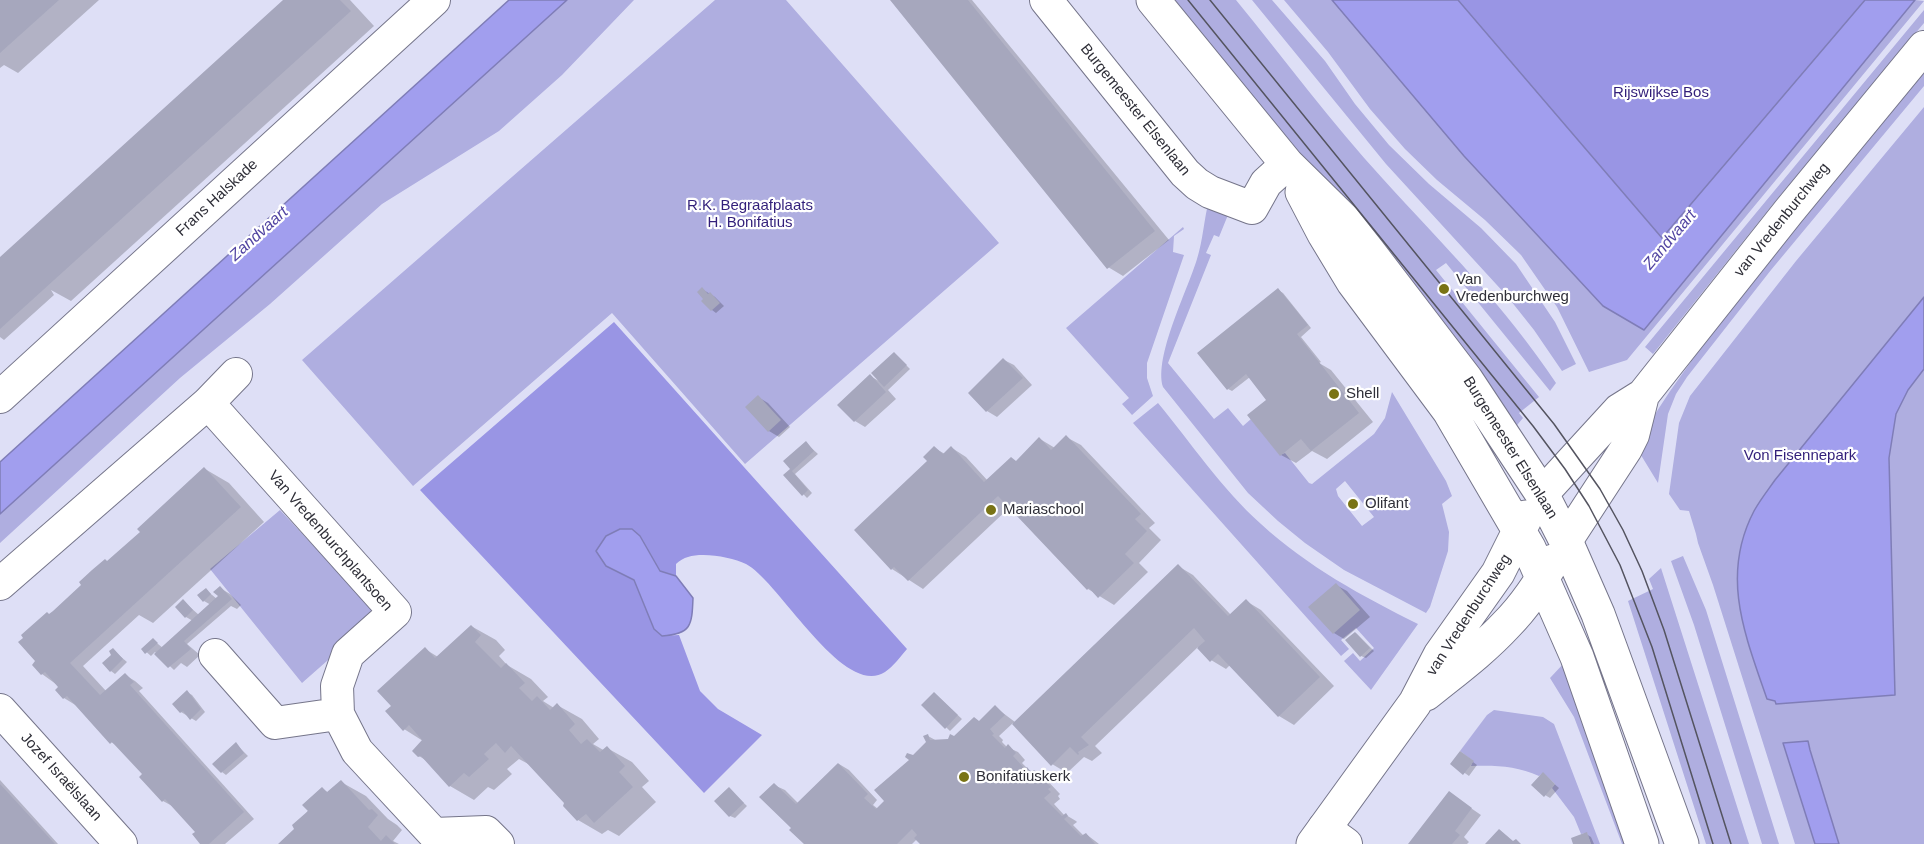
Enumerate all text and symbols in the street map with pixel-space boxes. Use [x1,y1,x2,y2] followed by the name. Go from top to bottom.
[1076,41,1194,179] street label: Burgemeester Elsenlaan
[1613,84,1709,102] park label: Rijswijkse Bos
[172,156,262,240] street label: Frans Halskade
[1731,159,1833,281] street label: van Vredenburchweg
[687,197,813,232] park label: R.K. Begraafplaats H. Bonifatius
[226,203,292,265] water label: Zandvaart
[1639,206,1701,274] water label: Zandvaart
[1456,271,1569,306] place label: Van Vredenburchweg
[1437,282,1451,296] marker: Van Vredenburchweg
[1459,374,1561,522] street label: Burgemeester Elsenlaan
[1346,385,1379,403] place label: Shell
[1327,387,1341,401] marker: Shell
[1744,447,1856,465] park label: Von Fisennepark
[264,467,396,615] street label: Van Vredenburchplantsoen
[1365,495,1408,513] place label: Olifant
[1346,497,1360,511] marker: Olifant
[1003,501,1084,519] place label: Mariaschool
[984,503,998,517] marker: Mariaschool
[1423,551,1515,679] street label: van Vredenburchweg
[17,729,105,825] street label: Jozef Israëlslaan
[976,768,1070,786] place label: Bonifatiuskerk
[957,770,971,784] marker: Bonifatiuskerk

